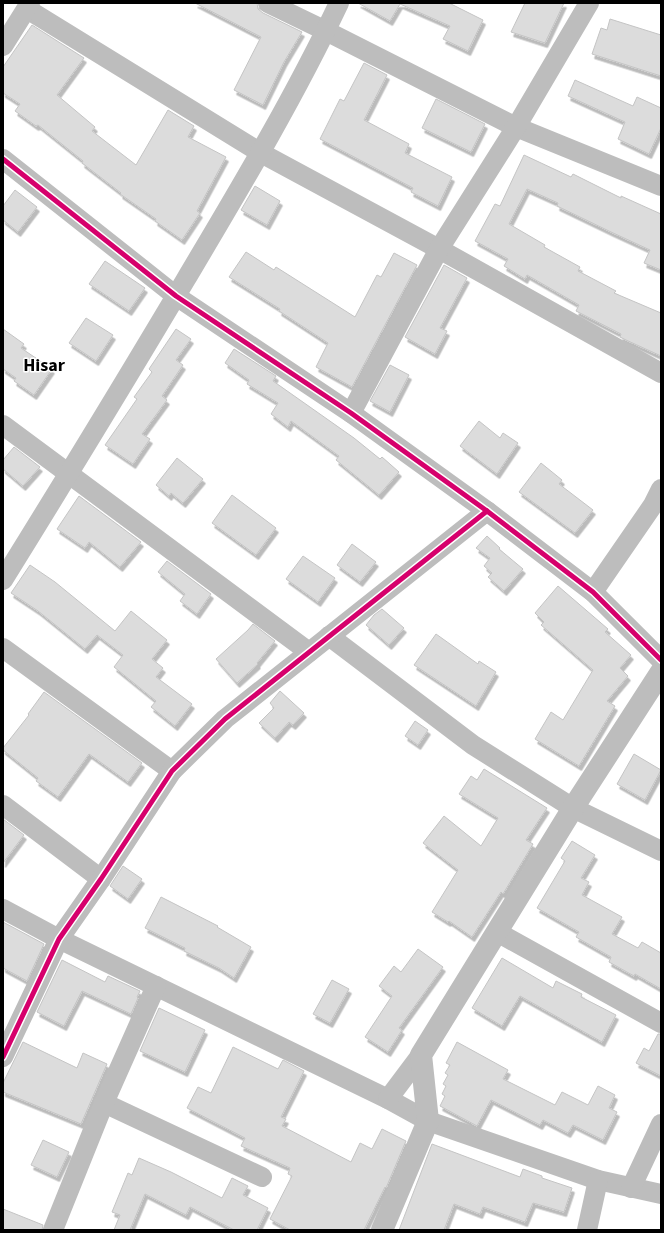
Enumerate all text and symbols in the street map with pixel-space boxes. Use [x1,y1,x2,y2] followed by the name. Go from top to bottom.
[23,353,66,378] district label: Hisar

